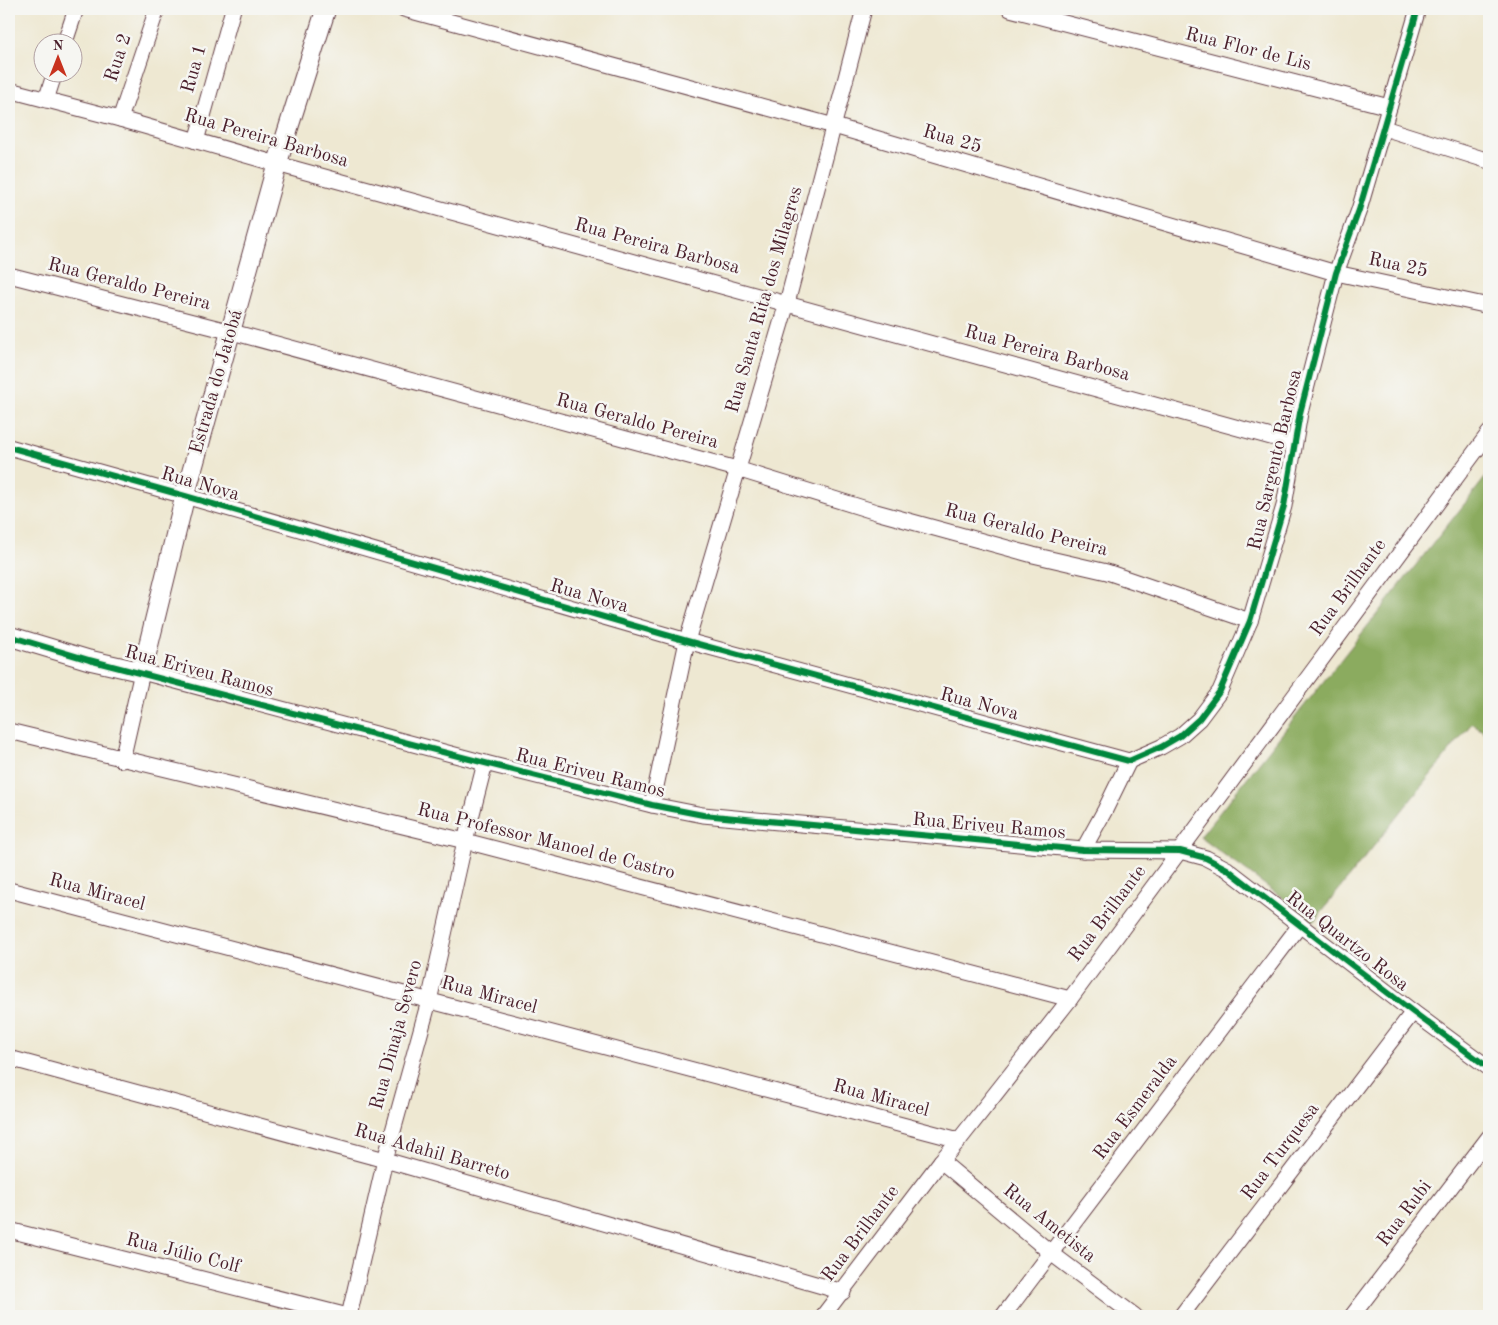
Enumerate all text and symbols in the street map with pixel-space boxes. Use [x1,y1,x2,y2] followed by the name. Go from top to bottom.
[1183,25,1313,75] street label: Rua Flor de Lis
[32,32,82,82] north arrow
[102,32,136,84] street label: Rua 2
[53,39,64,53] text: N
[179,43,211,95] street label: Rua 1
[182,106,351,172] street label: Rua Pereira Barbosa
[920,123,984,157] street label: Rua 25
[724,185,806,415] street label: Rua Santa Rita dos Milagres
[572,216,742,278] street label: Rua Pereira Barbosa
[1366,250,1430,282] street label: Rua 25
[46,256,213,315] street label: Rua Geraldo Pereira
[187,307,247,456] street label: Estrada do Jatobá
[962,323,1132,385] street label: Rua Pereira Barbosa
[1246,367,1306,552] street label: Rua Sargento Barbosa
[554,391,721,453] street label: Rua Geraldo Pereira
[159,465,242,505] street label: Rua Nova
[943,502,1110,561] street label: Rua Geraldo Pereira
[1308,536,1390,640] street label: Rua Brilhante
[548,577,631,617] street label: Rua Nova
[122,643,276,701] street label: Rua Eriveu Ramos
[938,685,1021,725] street label: Rua Nova
[513,746,667,802] street label: Rua Eriveu Ramos
[415,801,677,883] street label: Rua Professor Manoel de Castro
[912,811,1066,843] street label: Rua Eriveu Ramos
[1066,862,1150,966] street label: Rua Brilhante
[47,871,147,915] street label: Rua Miracel
[1282,888,1412,996] street label: Rua Quartzo Rosa
[368,958,426,1112] street label: Rua Dinaja Severo
[439,974,539,1018] street label: Rua Miracel
[1091,1052,1182,1164] street label: Rua Esmeralda
[831,1077,931,1121] street label: Rua Miracel
[1239,1099,1324,1204] street label: Rua Turquesa
[352,1122,512,1184] street label: Rua Adahil Barreto
[1374,1178,1436,1250] street label: Rua Rubi
[999,1181,1099,1267] street label: Rua Ametista
[819,1182,903,1286] street label: Rua Brilhante
[124,1231,243,1278] street label: Rua Júlio Colf

